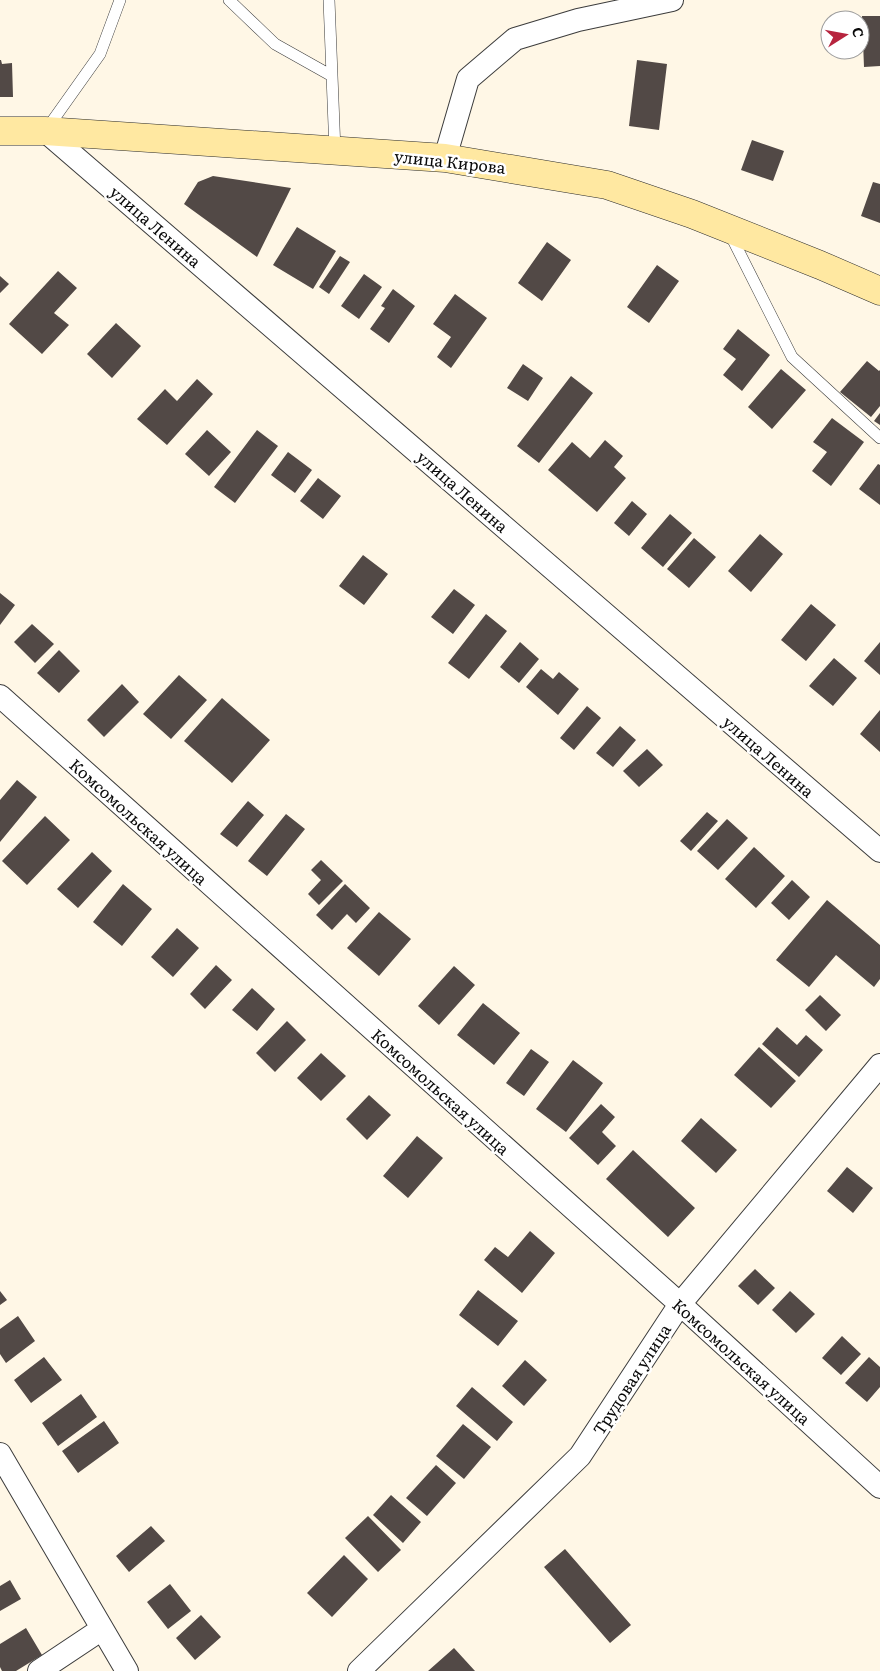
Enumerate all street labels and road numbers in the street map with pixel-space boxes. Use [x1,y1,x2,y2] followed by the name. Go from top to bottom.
[393,143,507,179] street label: улица Кирова
[105,180,207,273] street label: улица Ленина
[412,445,514,538] street label: улица Ленина
[718,710,820,803] street label: улица Ленина
[65,752,214,890] street label: Комсомольская улица
[367,1022,516,1160] street label: Комсомольская улица
[668,1292,817,1430] street label: Комсомольская улица
[586,1318,676,1439] street label: Трудовая улица

